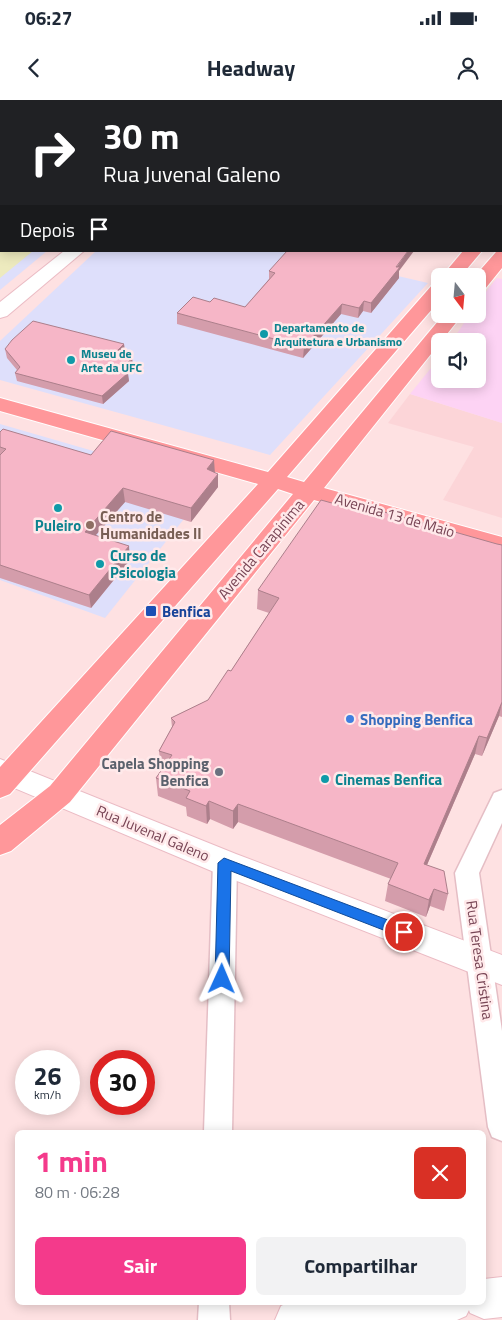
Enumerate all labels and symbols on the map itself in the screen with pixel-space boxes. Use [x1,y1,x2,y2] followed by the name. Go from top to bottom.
[431,268,486,322] north arrow
[274,318,402,351] place label: Departamento de Arquitetura e Urbanismo
[258,328,270,340] marker: Departamento de Arquitetura e Urbanismo
[81,344,142,377] place label: Museu de Arte da UFC
[65,354,77,366] marker: Museu de Arte da UFC
[332,487,458,543] street label: Avenida 13 de Maio
[212,494,310,604] street label: Avenida Carapinima
[52,502,64,514] marker: Puleiro
[100,505,202,545] place label: Centro de Humanidades II
[35,514,81,537] place label: Puleiro
[84,519,96,531] marker: Centro de Humanidades II
[110,544,176,584] place label: Curso de Psicologia
[94,558,106,570] marker: Curso de Psicologia
[162,600,211,623] place label: Benfica
[144,604,158,618] marker: Benfica
[360,708,473,731] place label: Shopping Benfica
[344,713,356,725] marker: Shopping Benfica
[101,752,209,792] place label: Capela Shopping Benfica
[213,766,225,778] marker: Capela Shopping Benfica
[335,768,443,791] place label: Cinemas Benfica
[319,773,331,785] marker: Cinemas Benfica
[93,799,213,867] street label: Rua Juvenal Galeno
[460,899,500,1022] street label: Rua Teresa Cristina
[383,911,425,953] pin
[195,952,247,1004] position arrow
[90,1050,155,1115] speed limit sign: 30

